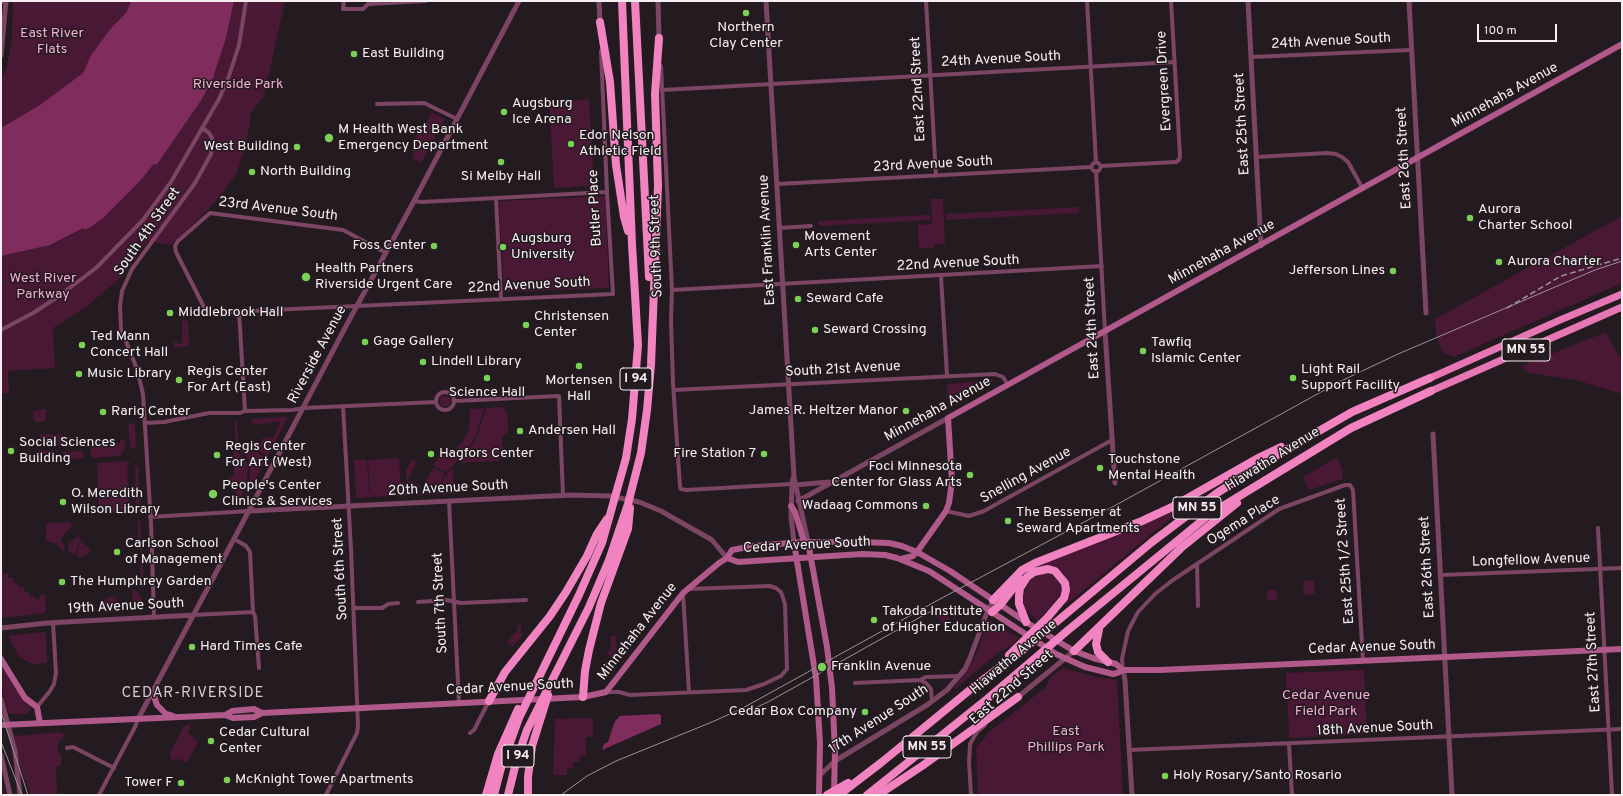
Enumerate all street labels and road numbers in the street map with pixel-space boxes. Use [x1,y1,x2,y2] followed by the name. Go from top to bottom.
[1154,30,1176,132] street label: Evergreen Drive
[1271,30,1391,54] street label: 24th Avenue South
[908,36,930,142] street label: East 22nd Street
[941,48,1061,72] street label: 24th Avenue South
[1449,60,1561,132] street label: Minnehaha Avenue
[1232,72,1254,176] street label: East 25th Street
[1394,106,1416,210] street label: East 26th Street
[873,153,993,177] street label: 23rd Avenue South
[586,169,606,247] street label: Butler Place
[756,174,780,306] street label: East Franklin Avenue
[111,185,185,279] street label: South 4th Street
[217,194,339,226] street label: 23rd Avenue South
[647,194,667,298] street label: South 9th Street
[1166,217,1278,289] street label: Minnehaha Avenue
[896,252,1020,276] street label: 22nd Avenue South
[467,274,591,298] street label: 22nd Avenue South
[1082,276,1104,380] street label: East 24th Street
[285,303,351,407] street label: Riverside Avenue
[1502,339,1550,361] road number: MN 55
[785,359,901,381] street label: South 21st Avenue
[620,368,652,390] road number: I 94
[882,374,994,446] street label: Minnehaha Avenue
[1223,424,1323,496] street label: Hiawatha Avenue
[978,444,1074,508] street label: Snelling Avenue
[387,477,509,501] street label: 20th Avenue South
[1204,492,1284,550] street label: Ogema Place
[1173,497,1221,519] road number: MN 55
[1333,497,1359,625] street label: East 25th 1/2 Street
[1417,515,1439,619] street label: East 26th Street
[330,517,352,621] street label: South 6th Street
[743,534,871,558] street label: Cedar Avenue South
[1471,551,1591,571] street label: Longfellow Avenue
[430,552,452,654] street label: South 7th Street
[595,580,681,684] street label: Minnehaha Avenue
[67,596,185,618] street label: 19th Avenue South
[1583,611,1605,713] street label: East 27th Street
[967,617,1061,699] street label: Hiawatha Avenue
[1308,637,1436,659] street label: Cedar Avenue South
[967,647,1057,729] street label: East 22nd Street
[446,676,574,700] street label: Cedar Avenue South
[826,682,932,758] street label: 17th Avenue South
[1316,718,1434,740] street label: 18th Avenue South
[903,736,951,758] road number: MN 55
[502,745,534,767] road number: I 94

